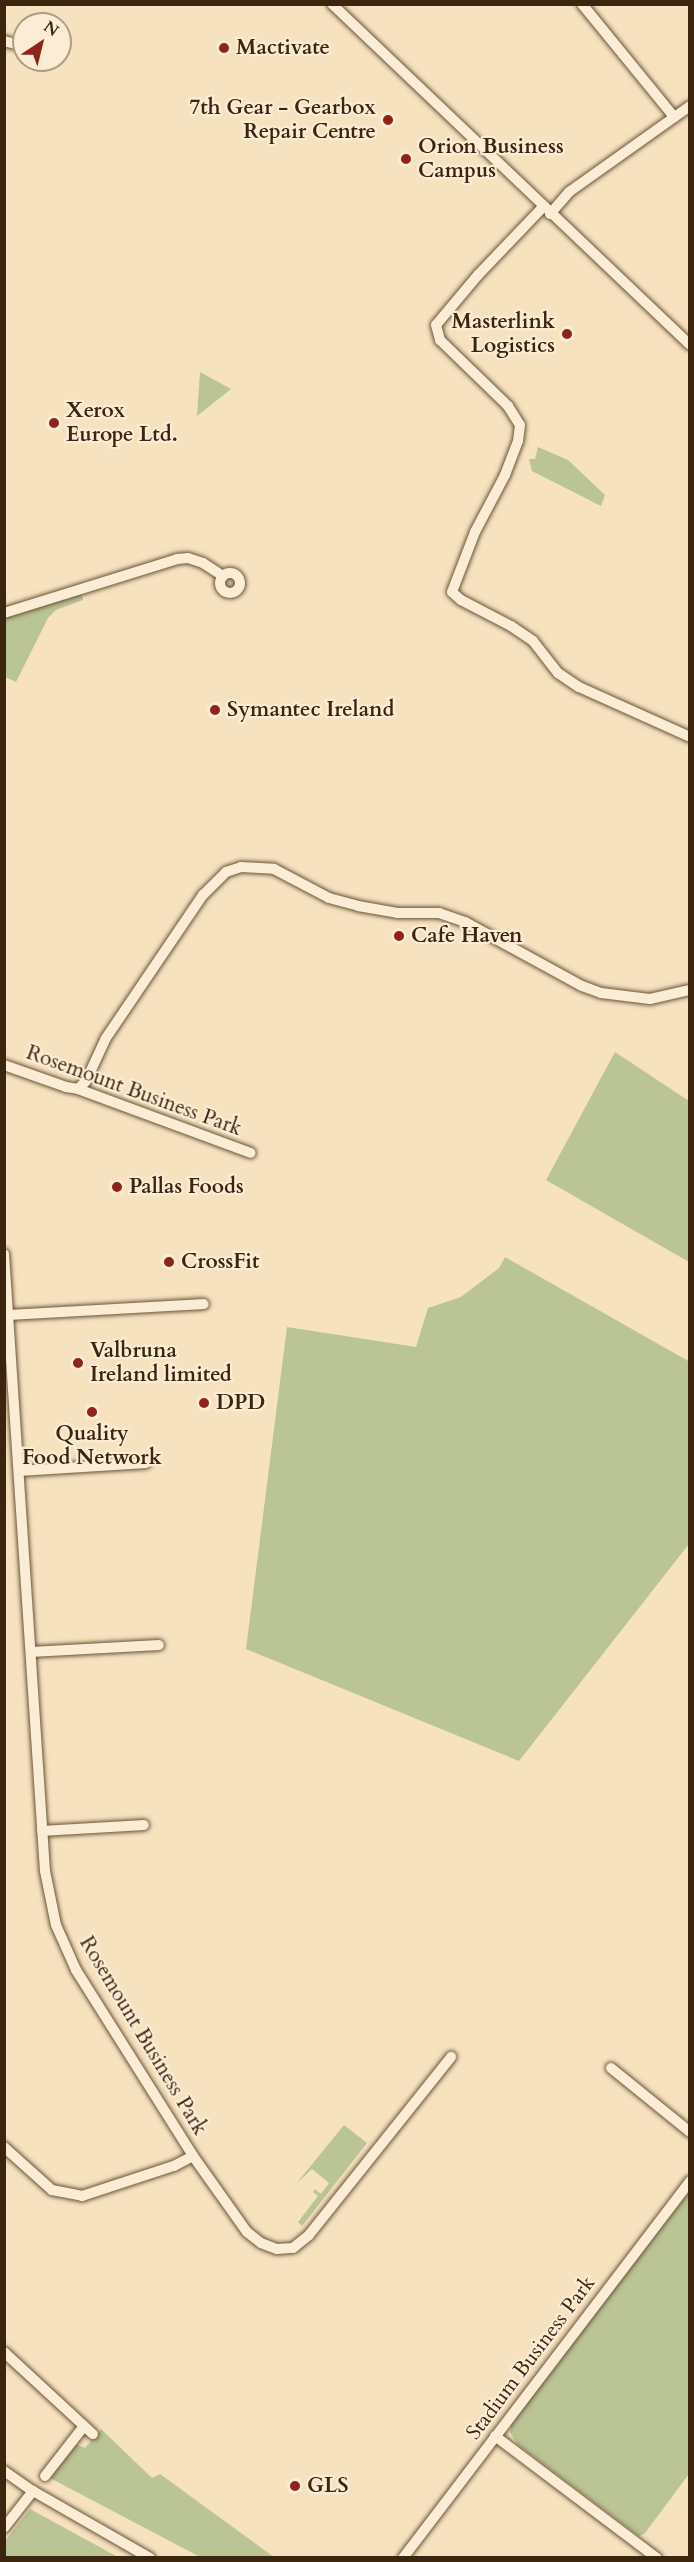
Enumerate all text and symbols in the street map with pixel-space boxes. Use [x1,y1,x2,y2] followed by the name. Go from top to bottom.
[12,12,72,72] north arrow
[39,16,63,42] text: N
[236,35,330,61] place label: Mactivate
[217,41,231,55] marker: Mactivate
[189,95,376,145] place label: 7th Gear - Gearbox Repair Centre
[381,113,395,127] marker: 7th Gear - Gearbox Repair Centre
[418,134,564,184] place label: Orion Business Campus
[399,152,413,166] marker: Orion Business Campus
[452,309,555,359] place label: Masterlink Logistics
[560,327,574,341] marker: Masterlink Logistics
[66,398,178,448] place label: Xerox Europe Ltd.
[47,416,61,430] marker: Xerox Europe Ltd.
[227,697,395,723] place label: Symantec Ireland
[208,703,222,717] marker: Symantec Ireland
[411,923,523,949] place label: Cafe Haven
[392,929,406,943] marker: Cafe Haven
[23,1040,245,1142] street label: Rosemount Business Park
[129,1174,244,1200] place label: Pallas Foods
[110,1180,124,1194] marker: Pallas Foods
[181,1249,259,1275] place label: CrossFit
[162,1255,176,1269] marker: CrossFit
[90,1338,232,1388] place label: Valbruna Ireland limited
[71,1356,85,1370] marker: Valbruna Ireland limited
[216,1390,265,1416] place label: DPD
[197,1396,211,1410] marker: DPD
[85,1405,99,1419] marker: Quality Food Network
[22,1421,162,1471] place label: Quality Food Network
[74,1932,212,2140] street label: Rosemount Business Park
[461,2271,601,2445] street label: Stadium Business Park
[307,2473,349,2499] place label: GLS
[288,2479,302,2493] marker: GLS

